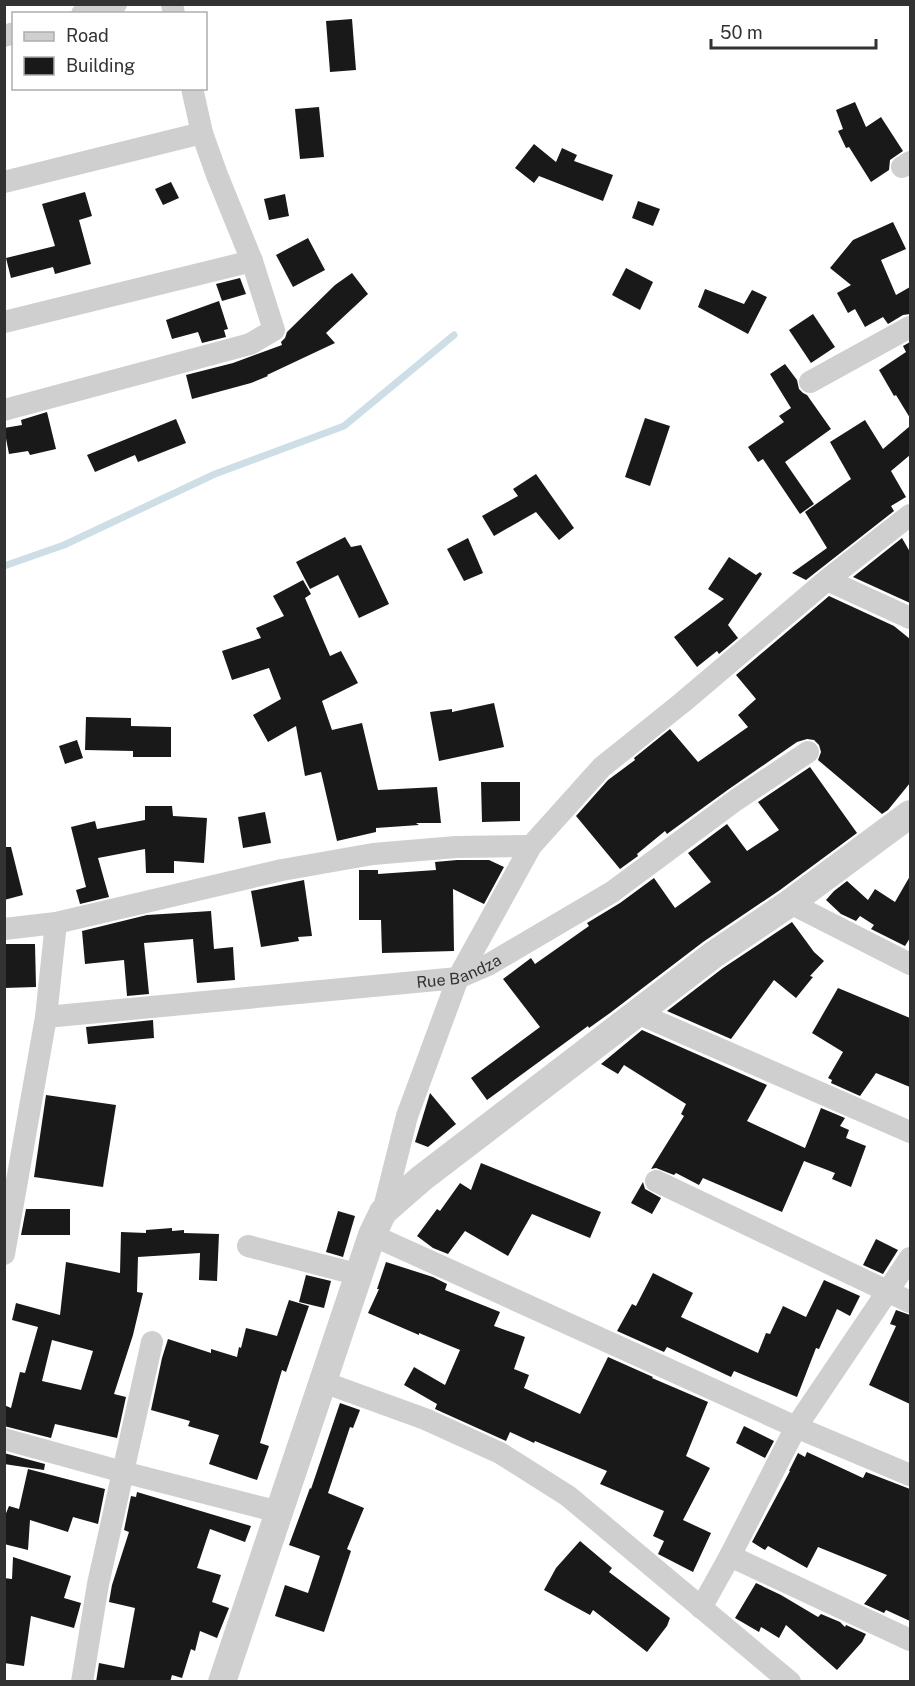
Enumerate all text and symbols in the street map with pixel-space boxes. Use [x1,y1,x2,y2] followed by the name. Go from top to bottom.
[12,12,207,90] legend
[711,12,876,50] scale bar
[720,22,763,43] text: 50 m
[66,25,109,46] text: Road
[66,55,135,76] text: Building
[416,950,505,992] street label: Rue Bandza

